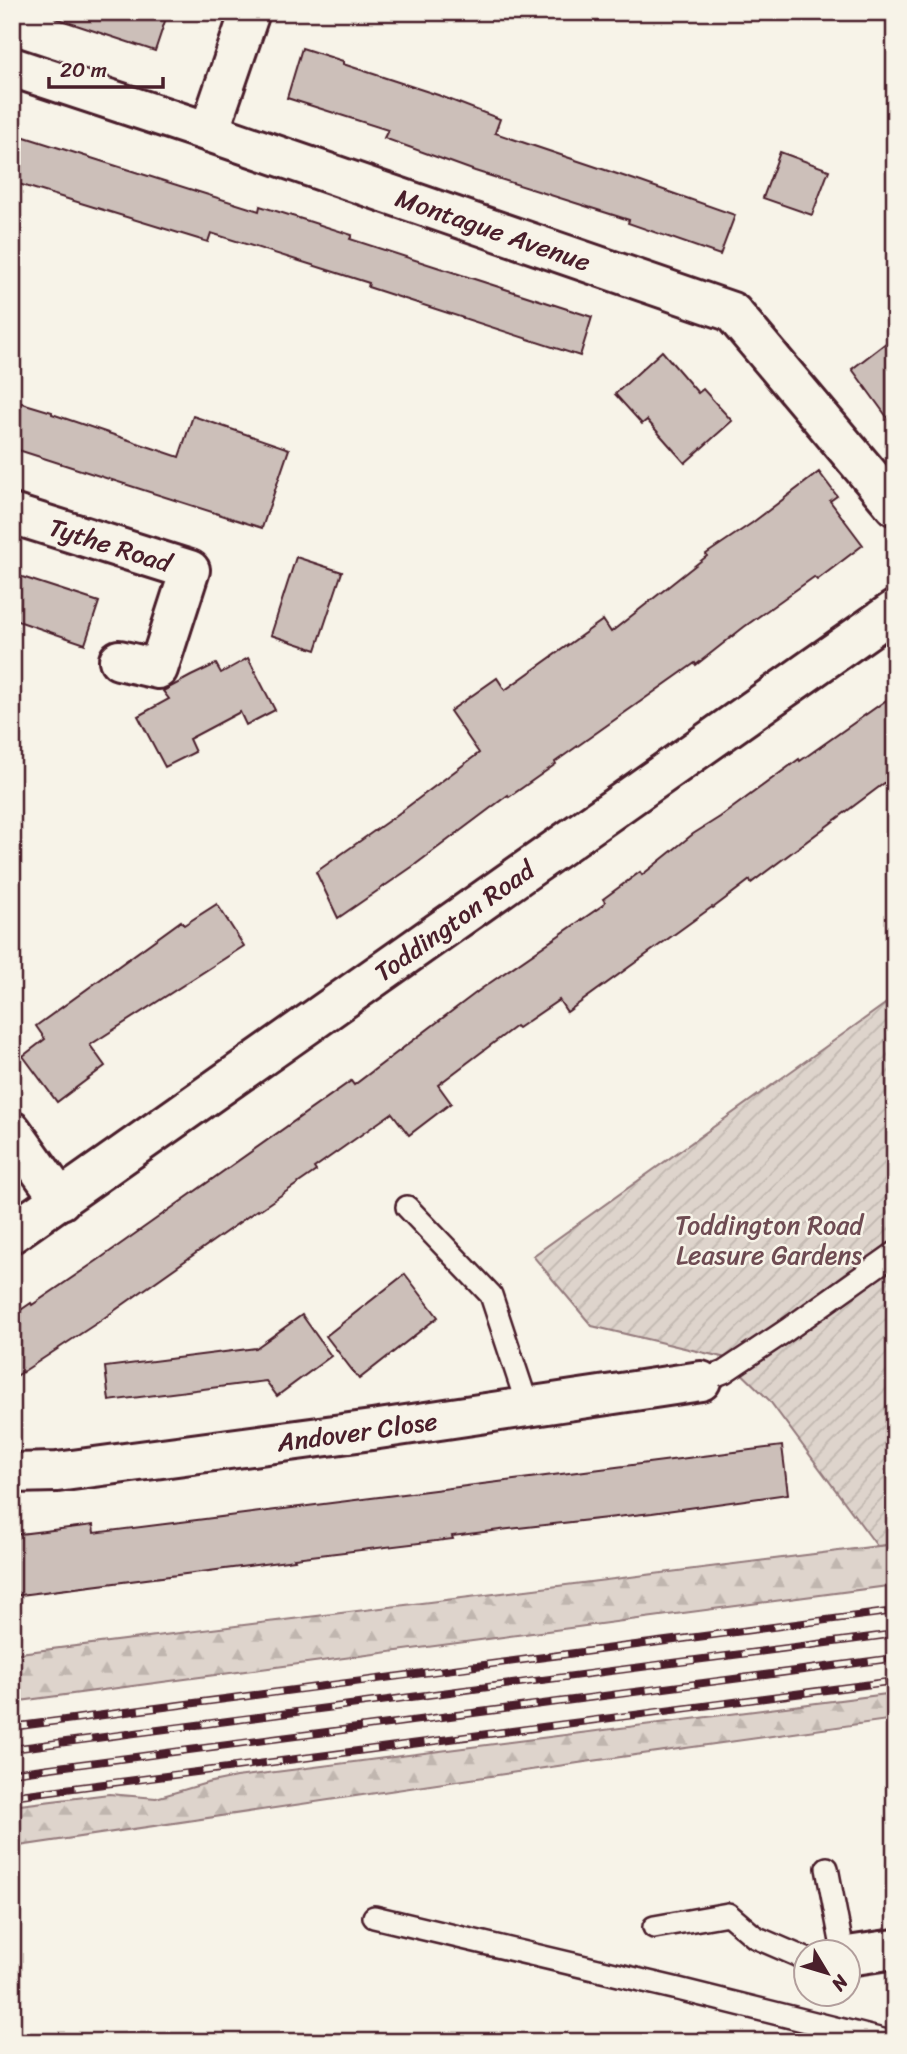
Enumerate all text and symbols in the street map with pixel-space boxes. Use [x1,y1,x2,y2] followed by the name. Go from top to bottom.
[49,46,163,90] scale bar
[60,51,107,89] text: 20 m
[389,175,597,285] street label: Montague Avenue
[43,504,180,587] street label: Tythe Road
[364,847,546,994] street label: Toddington Road
[675,1202,865,1278] park label: Toddington Road Leasure Gardens
[273,1398,441,1466] street label: Andover Close
[792,1938,862,2008] north arrow
[822,1967,858,1999] text: N

